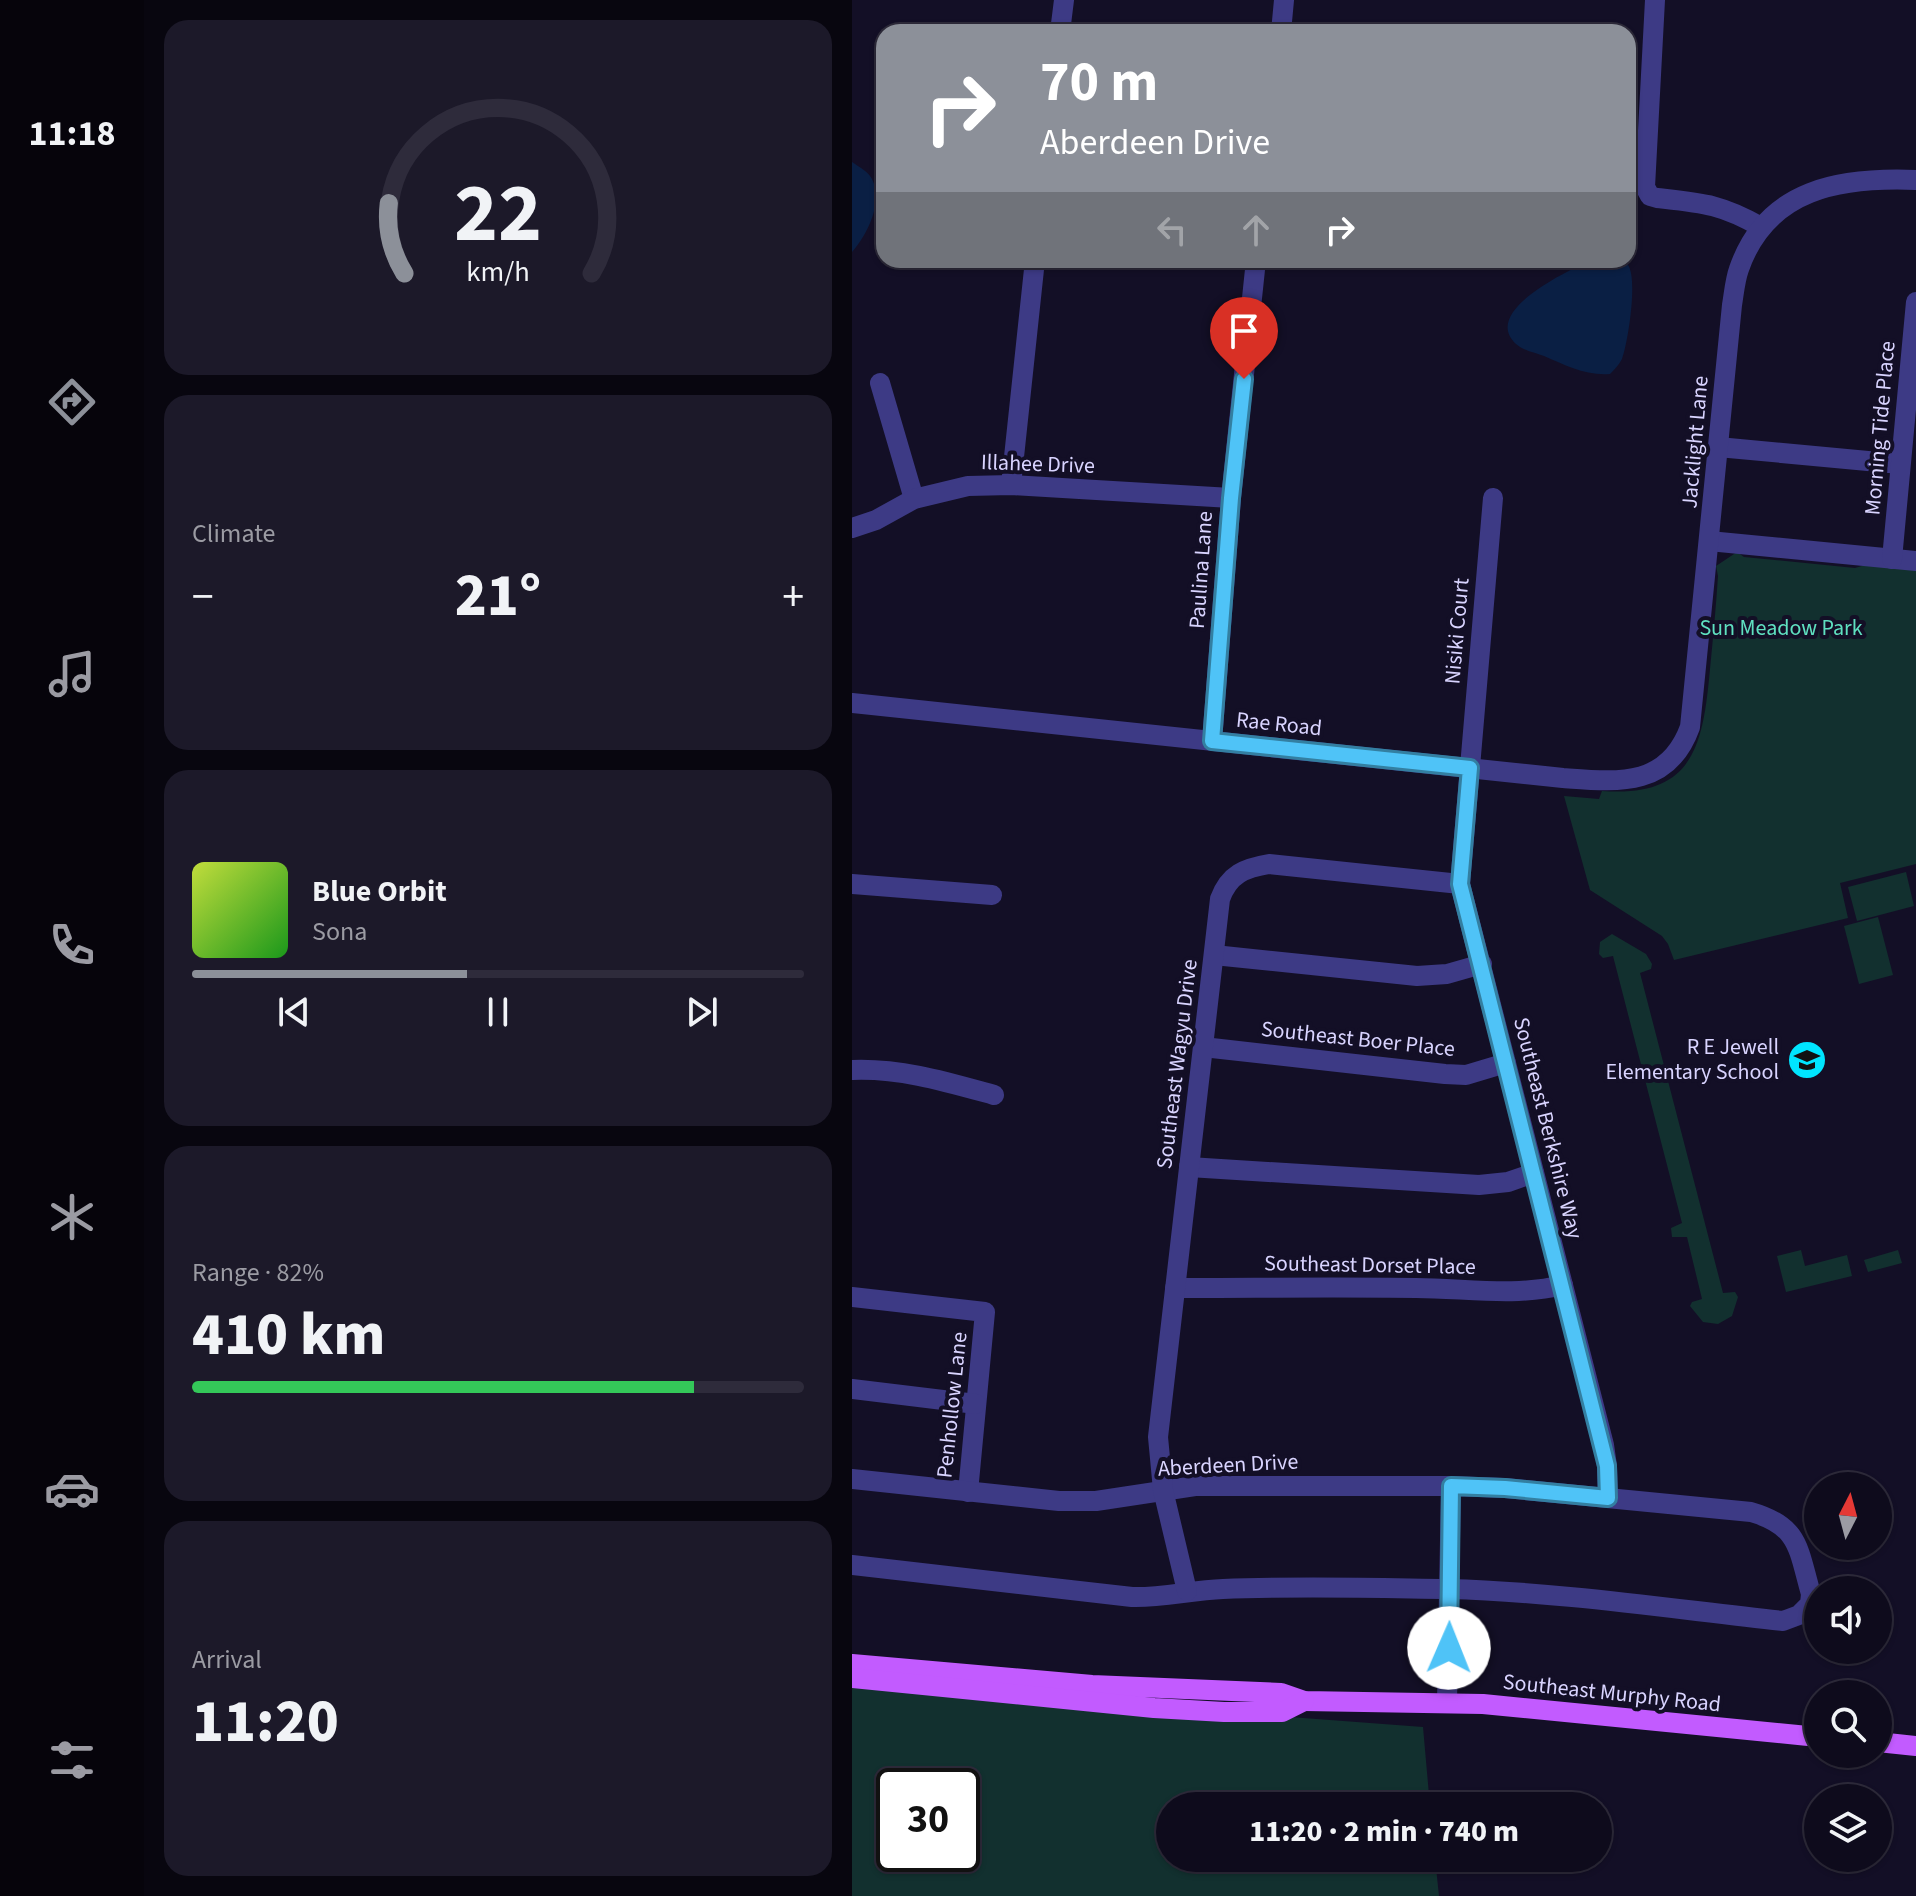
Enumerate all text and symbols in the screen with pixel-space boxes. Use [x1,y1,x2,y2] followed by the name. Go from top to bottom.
[1040,43,1158,122] text: 70 m
[908,56,1012,160] icon: right
[29,108,115,159] text: 11:18
[1040,117,1270,168] text: Aberdeen Drive
[454,154,542,272] text: 22
[1150,208,1194,252] icon: left
[1234,208,1278,252] icon: ahead
[1318,208,1362,252] icon: right
[466,252,530,292] text: km/h
[1210,297,1278,379] pin
[1222,309,1266,353] icon: arrive
[1856,339,1904,517] street label: Morning Tide Place
[44,374,100,430] icon: directions
[1673,374,1717,510] street label: Jacklight Lane
[980,446,1096,482] street label: Illahee Drive
[1181,510,1221,630] street label: Paulina Lane
[192,515,276,552] text: Climate
[455,554,541,639] text: 21°
[192,566,214,629] text: −
[782,566,804,629] text: +
[1436,576,1478,685] street label: Nisiki Court
[1699,612,1863,644] park label: Sun Meadow Park
[44,646,100,702] icon: music
[1235,704,1323,744] street label: Rae Road
[312,870,447,913] text: Blue Orbit
[312,913,367,950] text: Sona
[44,917,100,973] icon: phone
[1148,957,1206,1171] street label: Southeast Wagyu Drive
[272,990,316,1034] icon: previous
[476,990,520,1034] icon: pause
[680,990,724,1034] icon: next
[1259,1013,1457,1065] street label: Southeast Boer Place
[1505,1014,1591,1243] street label: Southeast Berkshire Way
[1606,1031,1779,1088] place label: R E Jewell Elementary School
[1786,1039,1828,1081] school or university icon: R E Jewell Elementary School
[44,1189,100,1245] icon: climate
[1264,1247,1476,1283] street label: Southeast Dorset Place
[192,1254,324,1291] text: Range · 82%
[192,1293,385,1378] text: 410 km
[928,1330,976,1480] street label: Penhollow Lane
[1157,1445,1299,1485] street label: Aberdeen Drive
[44,1461,100,1517] icon: car
[1804,1472,1892,1560] north arrow
[1804,1472,1892,1872] map controls
[1804,1576,1892,1664] button: sound
[1407,1606,1491,1690] position arrow
[192,1641,262,1678] text: Arrival
[1501,1666,1723,1720] street label: Southeast Murphy Road
[192,1680,339,1765] text: 11:20
[1804,1680,1892,1768] button: search
[44,1732,100,1788] icon: filters
[876,1768,980,1872] speed limit sign: 30
[1804,1784,1892,1872] button: layers
[1249,1810,1519,1853] text: 11:20 · 2 min · 740 m

